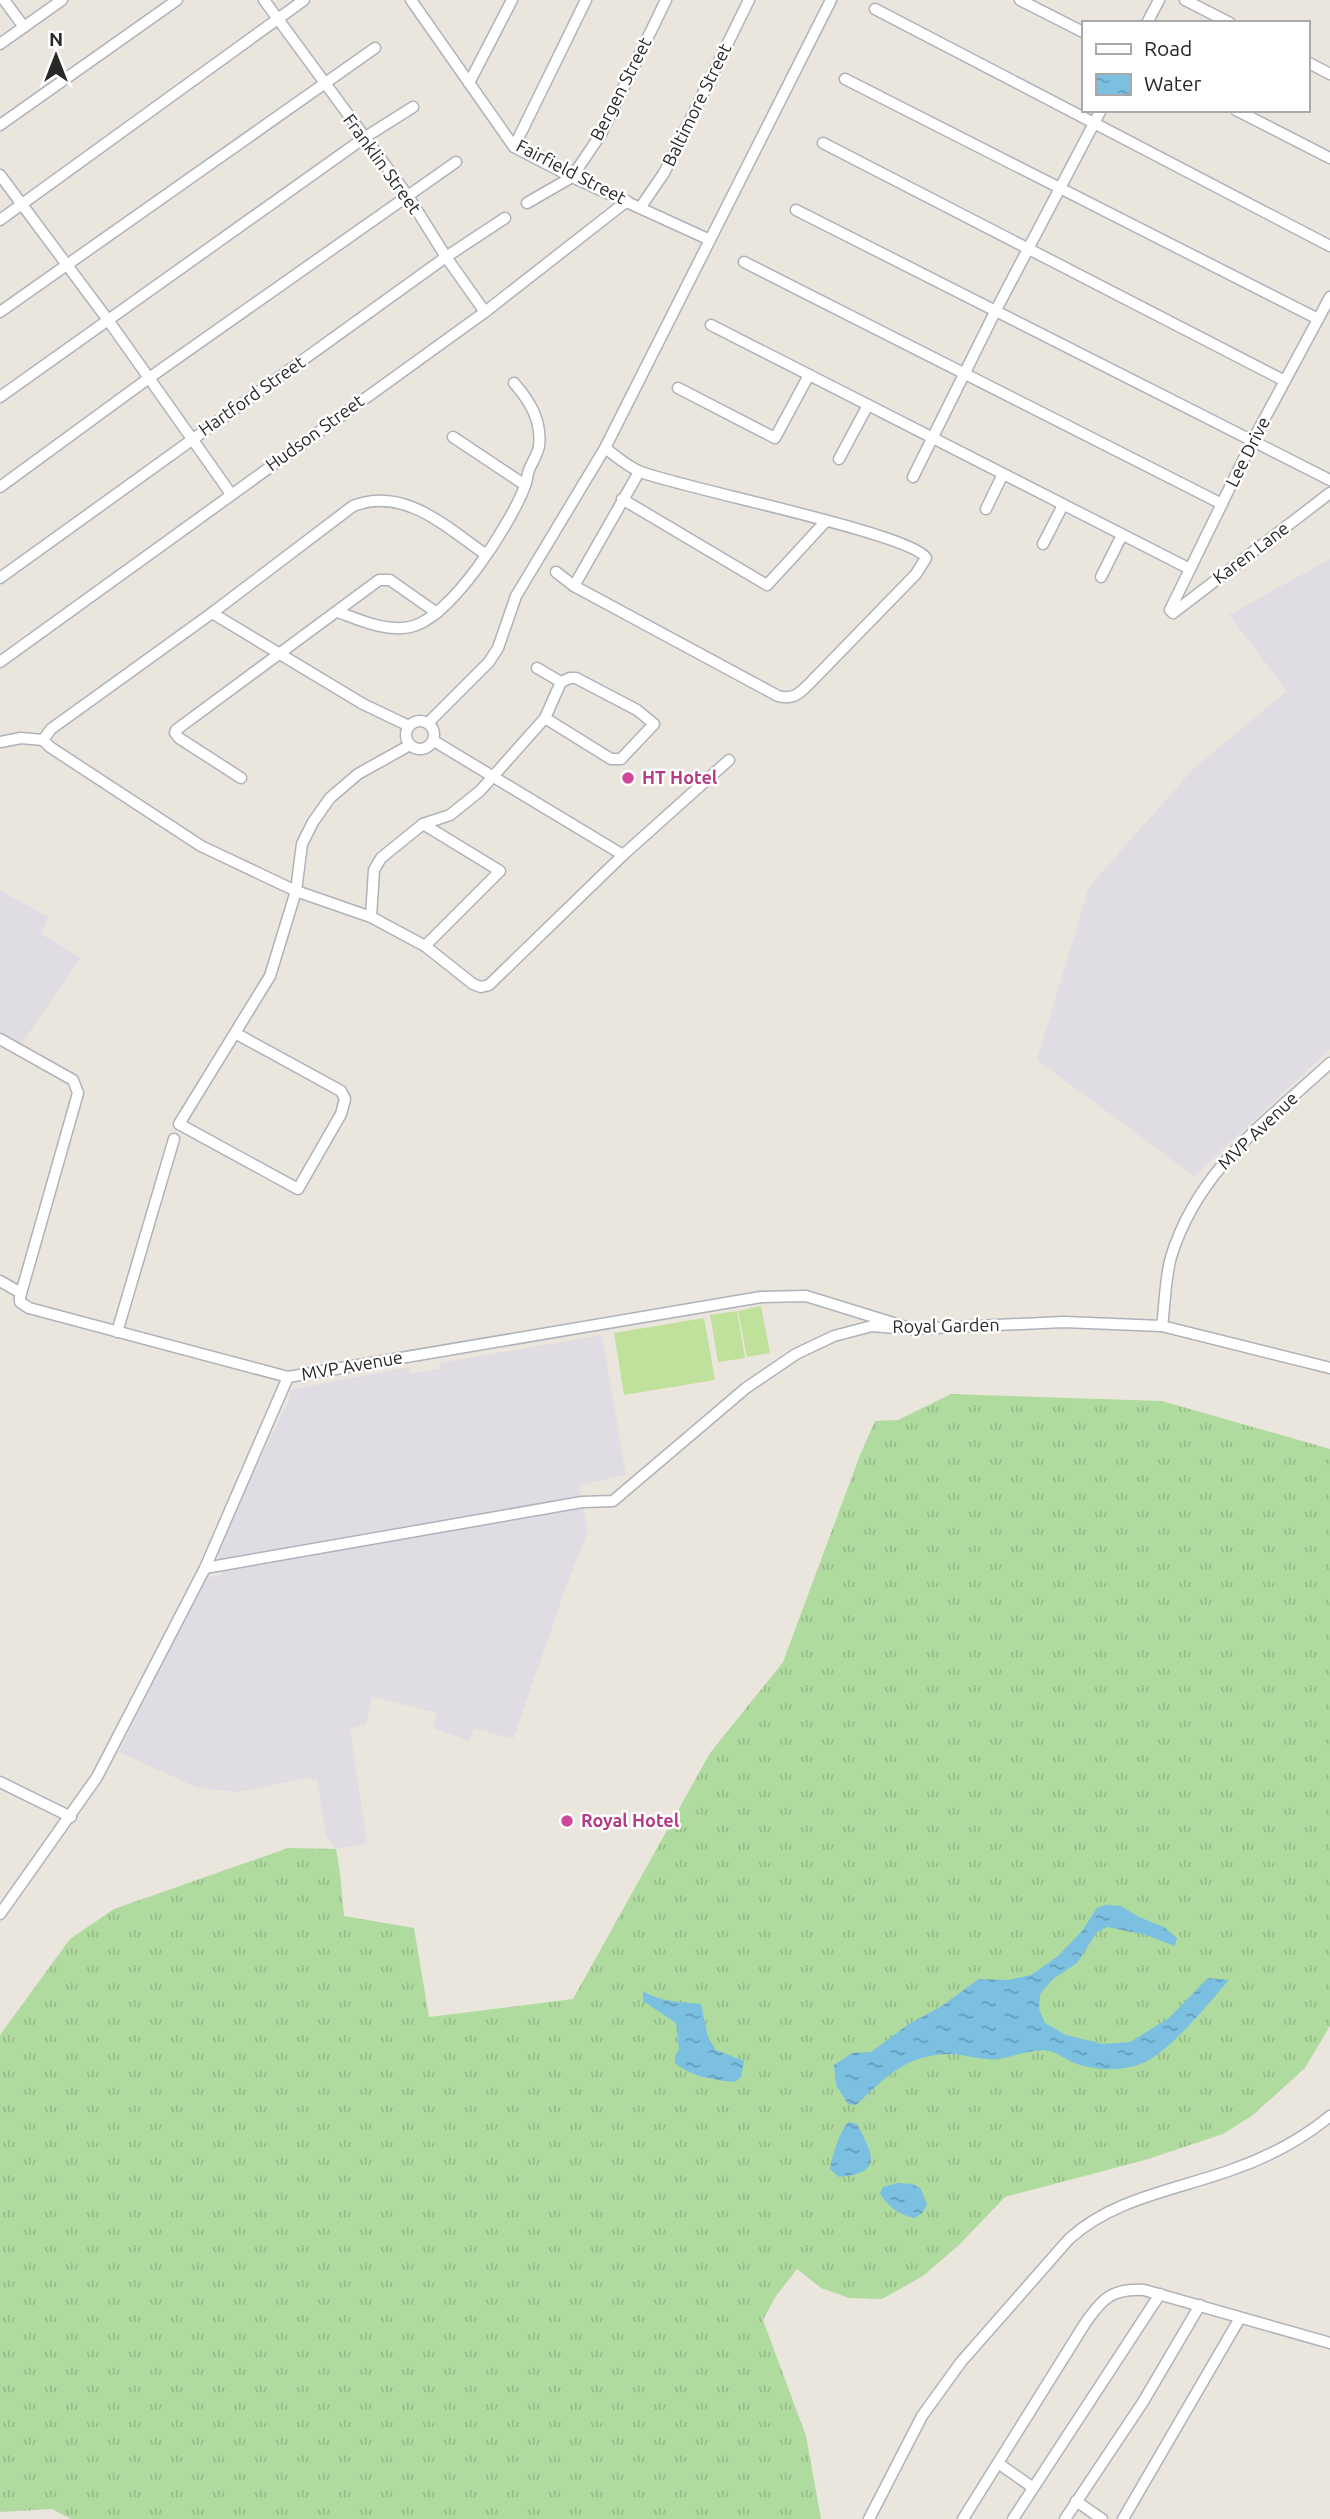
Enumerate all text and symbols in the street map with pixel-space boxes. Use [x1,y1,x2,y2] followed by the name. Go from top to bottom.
[21,21,91,91] north arrow
[1082,21,1309,112] legend
[49,28,63,50] text: N
[586,34,655,143] street label: Bergen Street
[1144,36,1192,60] text: Road
[658,40,734,169] street label: Baltimore Street
[1144,71,1202,95] text: Water
[340,110,426,217] street label: Franklin Street
[513,135,629,207] street label: Fairfield Street
[195,351,308,439] street label: Hartford Street
[261,390,367,474] street label: Hudson Street
[1221,413,1273,490] street label: Lee Drive
[1208,517,1292,587] street label: Karen Lane
[642,767,718,787] place label: HT Hotel
[620,770,636,786] marker: HT Hotel
[1213,1087,1301,1173] street label: MVP Avenue
[892,1314,1000,1336] street label: Royal Garden
[300,1346,404,1384] street label: MVP Avenue
[581,1810,680,1830] place label: Royal Hotel
[559,1813,575,1829] marker: Royal Hotel

